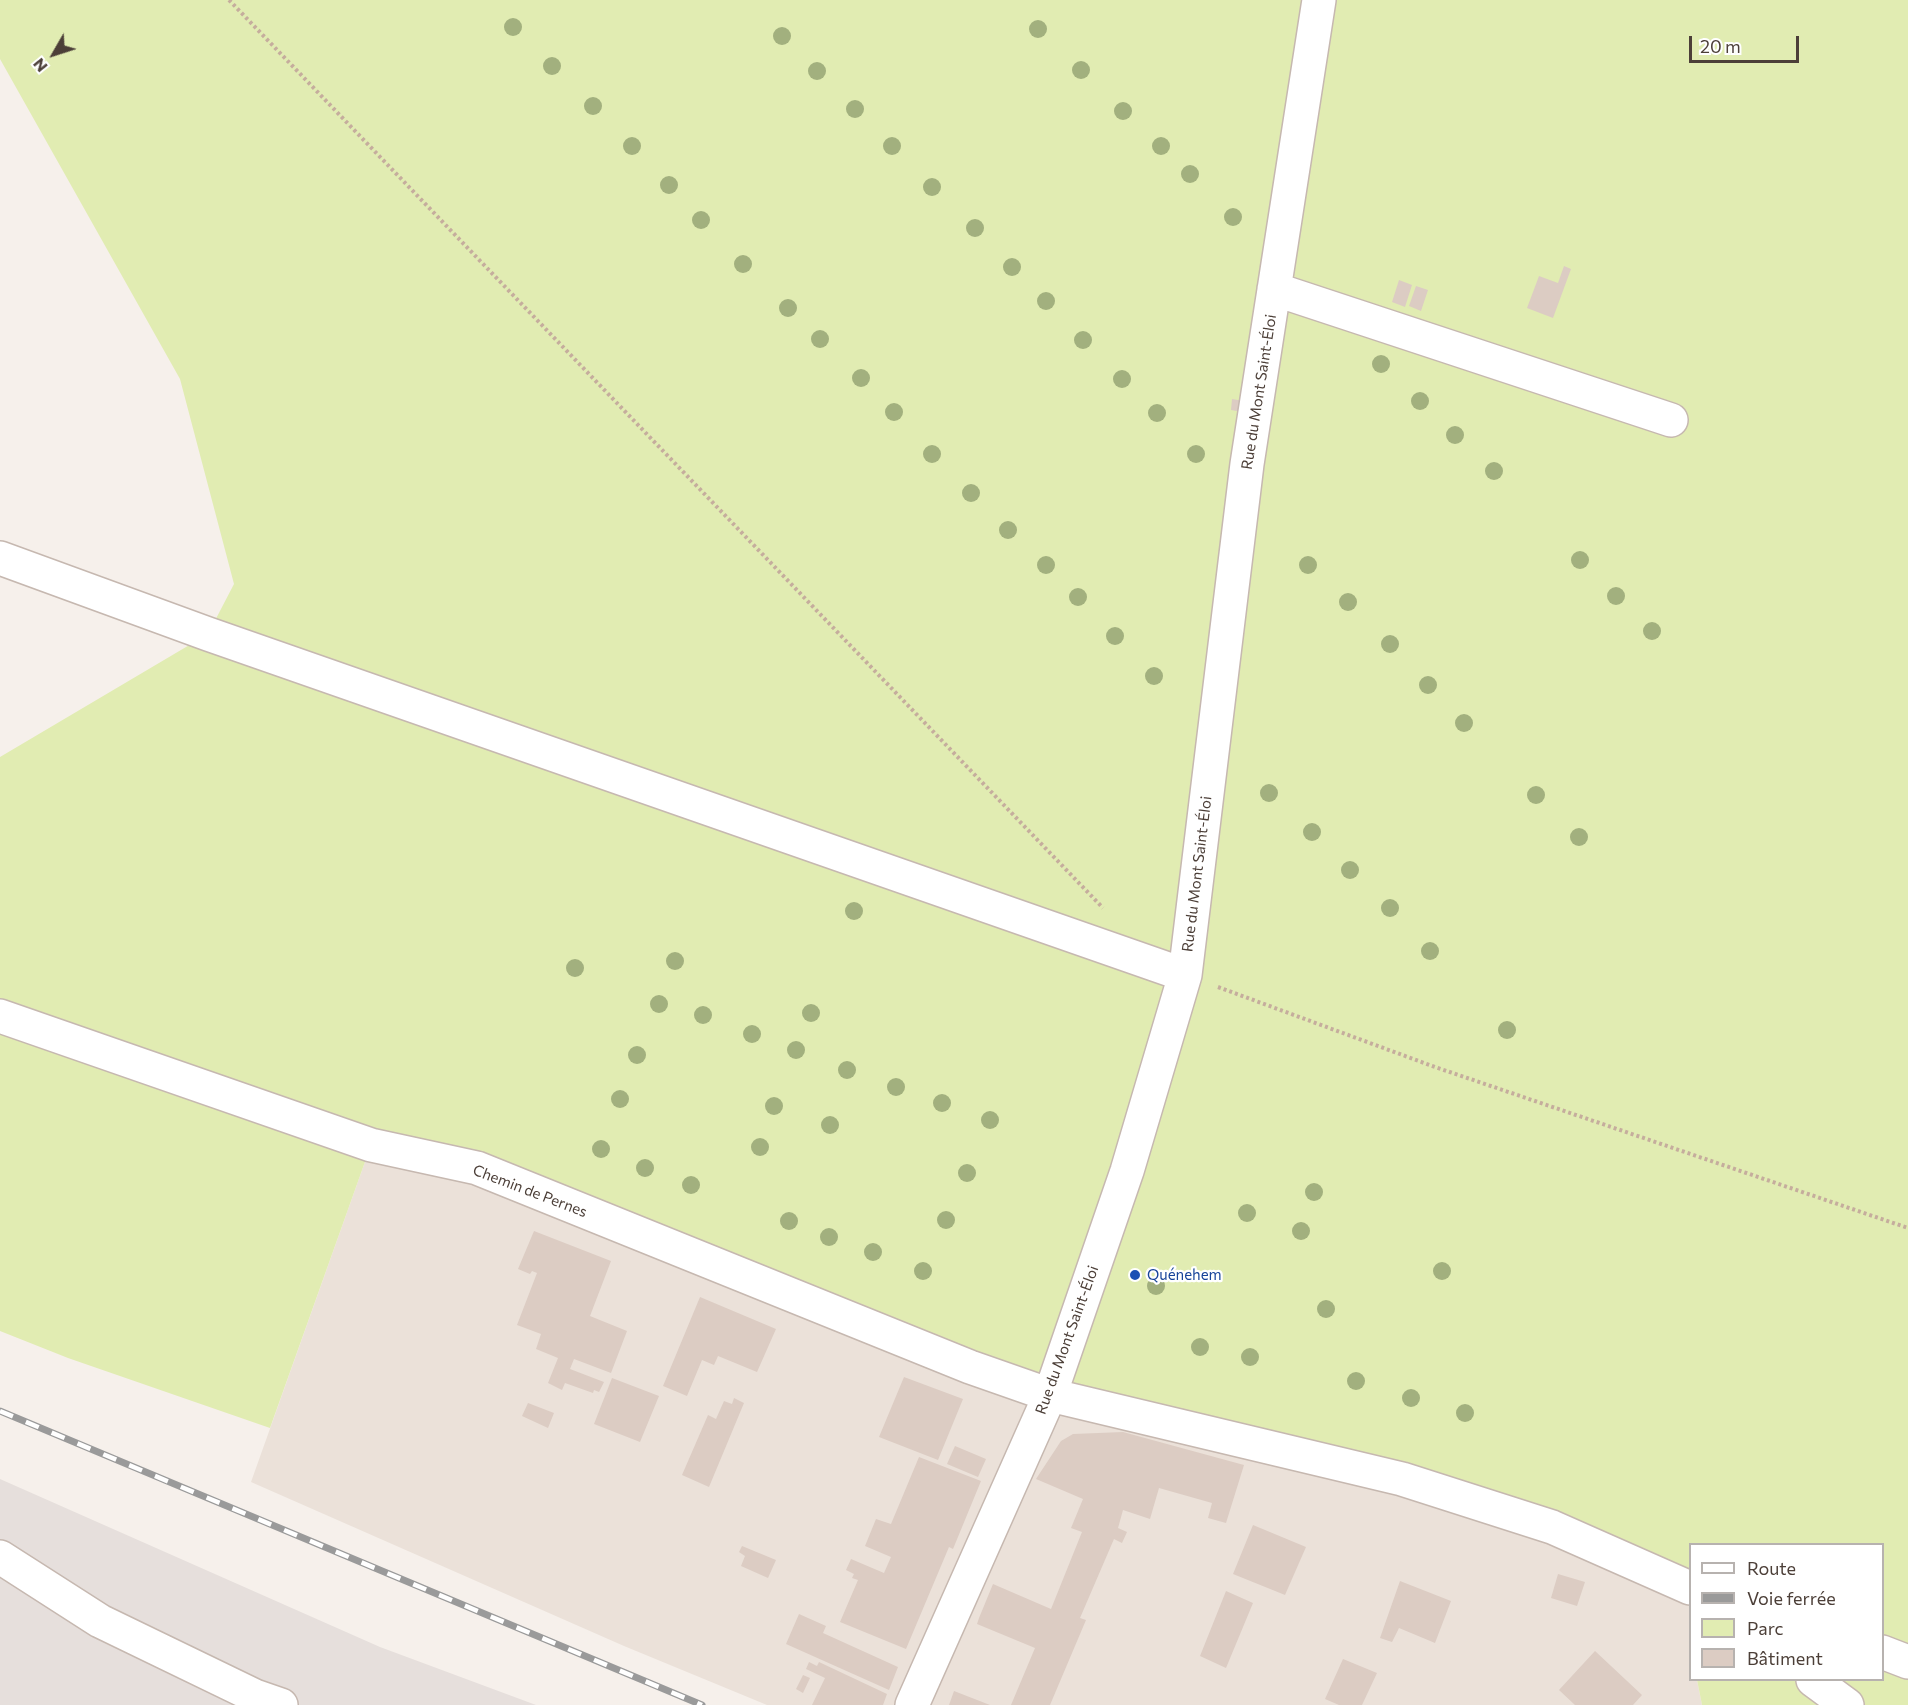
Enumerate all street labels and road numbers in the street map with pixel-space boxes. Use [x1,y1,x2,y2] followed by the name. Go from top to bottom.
[1238,313,1280,471] street label: Rue du Mont Saint-Éloi
[1178,795,1216,953] street label: Rue du Mont Saint-Éloi
[470,1161,590,1221] street label: Chemin de Pernes
[1032,1263,1102,1417] street label: Rue du Mont Saint-Éloi

